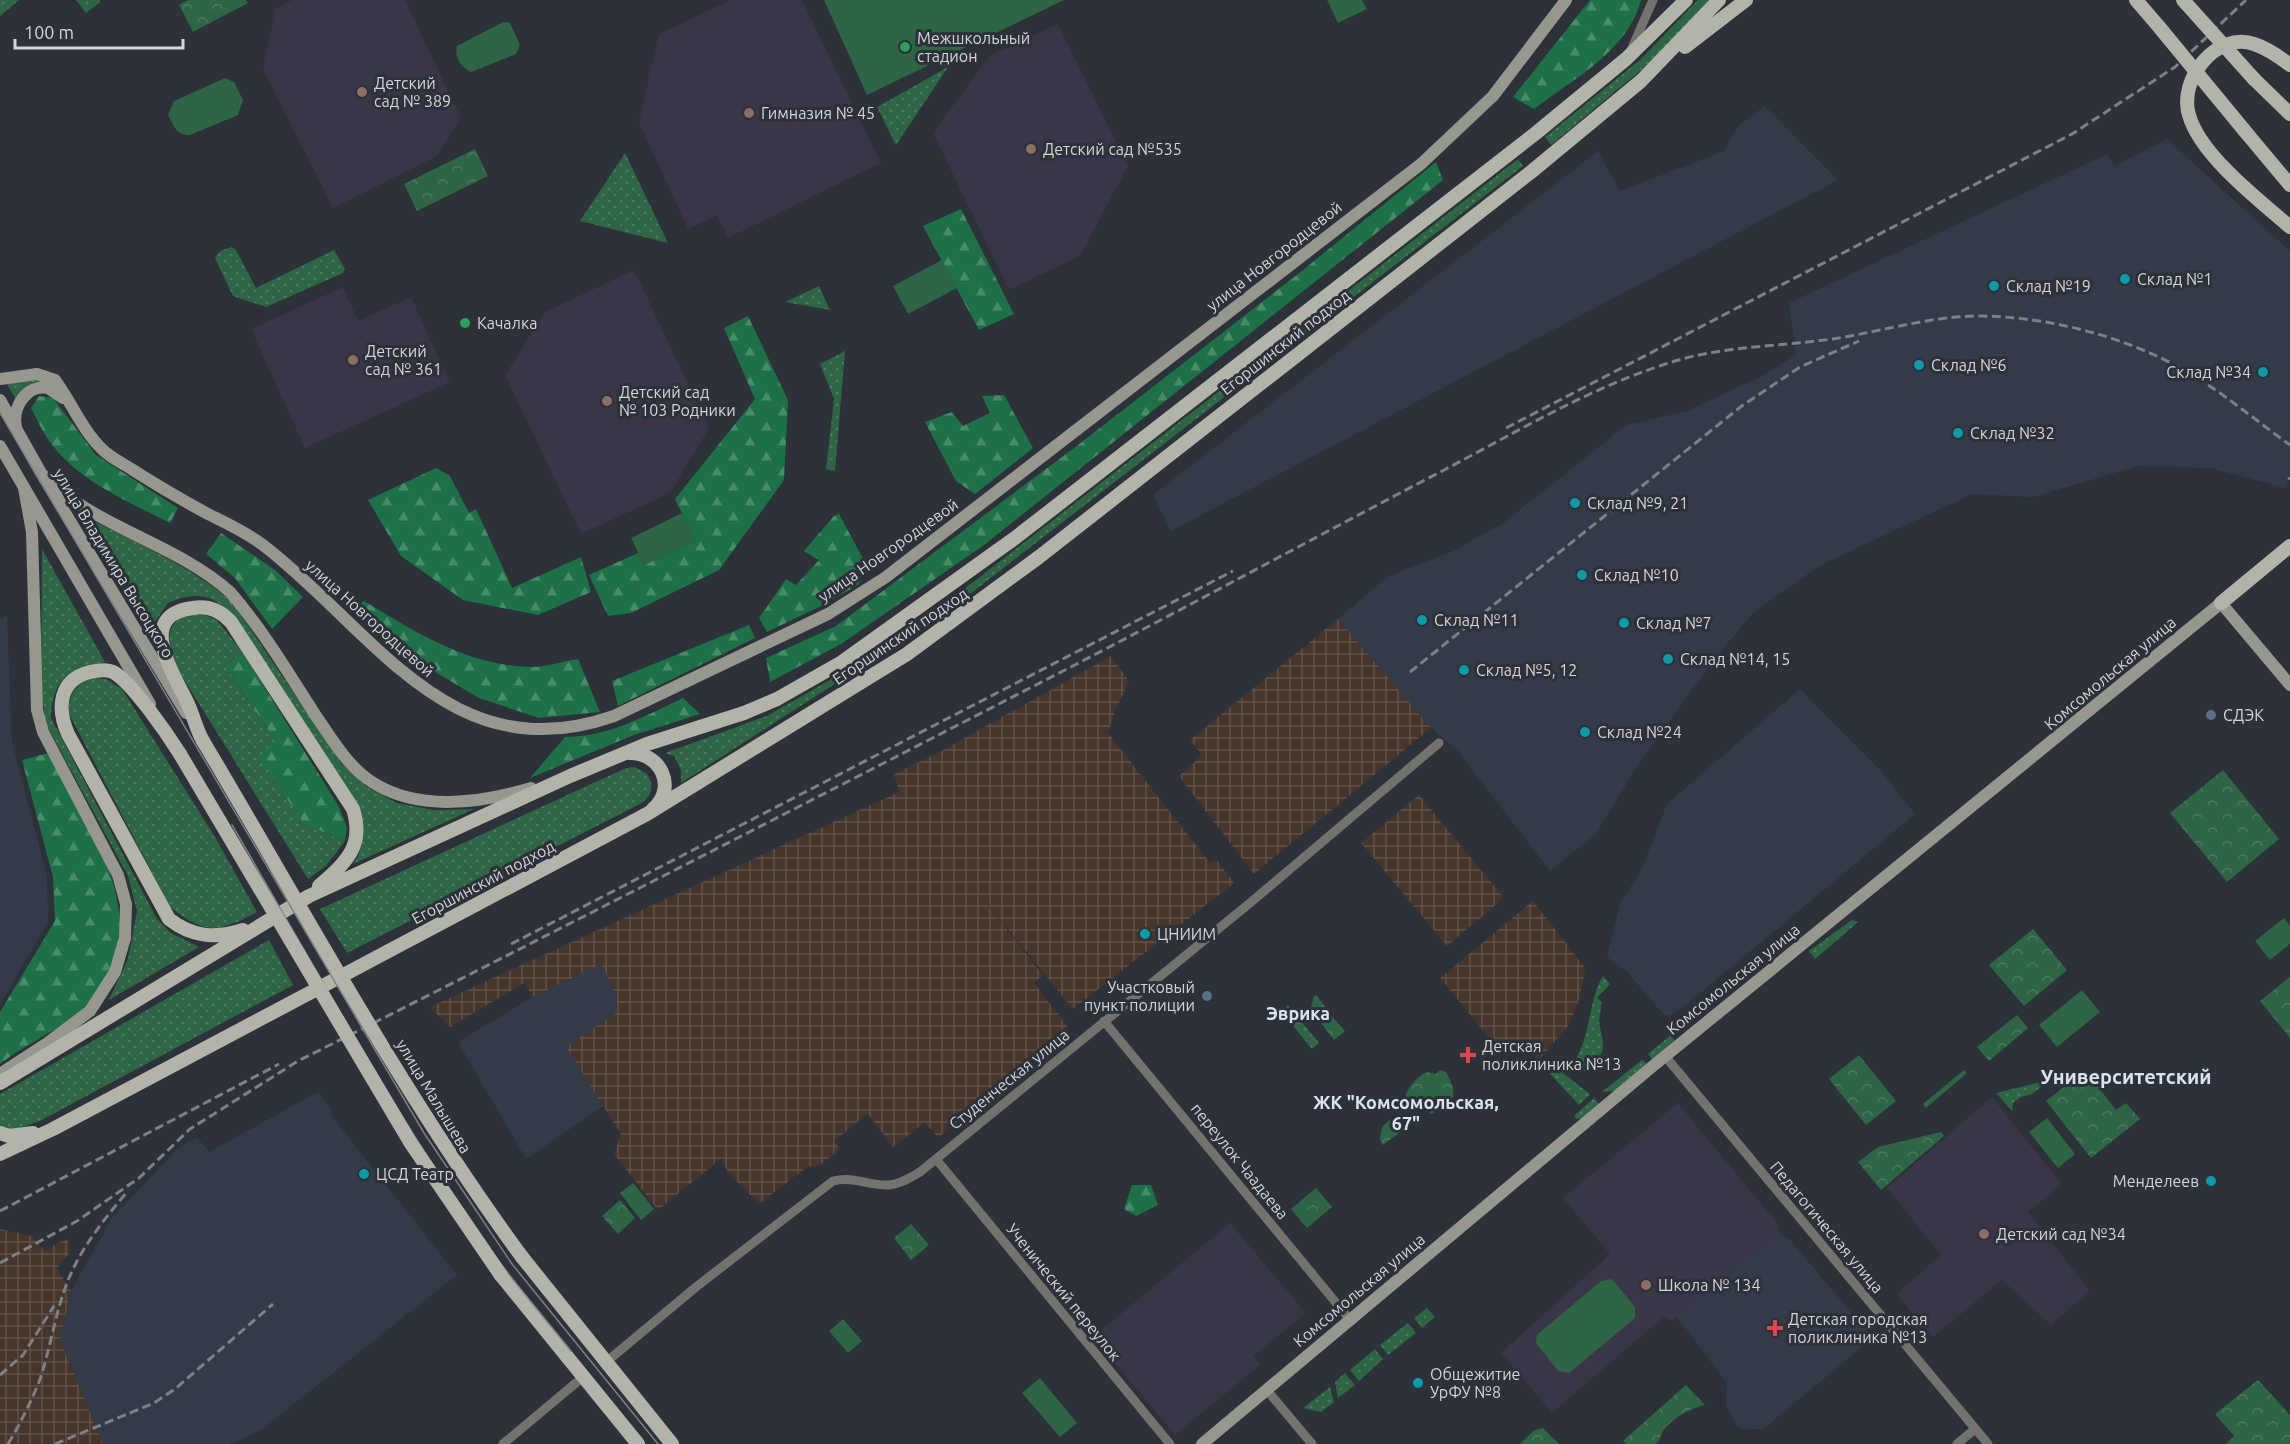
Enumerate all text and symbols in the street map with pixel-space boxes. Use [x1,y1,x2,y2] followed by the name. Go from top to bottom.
[15,12,183,50] scale bar
[24,22,74,42] text: 100 m
[917,29,1030,65] place label: Межшкольный стадион
[898,40,912,54] marker: Межшкольный стадион
[374,74,451,110] place label: Детский сад № 389
[355,85,369,99] marker: Детский сад № 389
[761,104,875,122] place label: Гимназия № 45
[742,106,756,120] marker: Гимназия № 45
[1043,140,1182,158] place label: Детский сад №535
[1024,142,1038,156] marker: Детский сад №535
[1203,198,1345,314] street label: улица Новгородцевой
[2137,270,2213,288] place label: Склад №1
[2118,272,2132,286] marker: Склад №1
[2006,277,2091,295] place label: Склад №19
[1987,279,2001,293] marker: Склад №19
[1217,286,1353,398] street label: Егоршинский подход
[477,314,537,332] place label: Качалка
[458,316,472,330] marker: Качалка
[365,342,442,378] place label: Детский сад № 361
[346,353,360,367] marker: Детский сад № 361
[1931,356,2007,374] place label: Склад №6
[1912,358,1926,372] marker: Склад №6
[2166,363,2251,381] place label: Склад №34
[2256,365,2270,379] marker: Склад №34
[619,383,736,419] place label: Детский сад № 103 Родники
[600,394,614,408] marker: Детский сад № 103 Родники
[1970,424,2055,442] place label: Склад №32
[1951,426,1965,440] marker: Склад №32
[50,465,178,661] street label: улица Владимира Высоцкого
[1587,494,1688,512] place label: Склад №9, 21
[815,495,961,605] street label: улица Новгородцевой
[1568,496,1582,510] marker: Склад №9, 21
[302,556,438,680] street label: улица Новгородцевой
[1594,566,1679,584] place label: Склад №10
[1575,568,1589,582] marker: Склад №10
[829,584,971,688] street label: Егоршинский подход
[1434,611,1519,629] place label: Склад №11
[1415,613,1429,627] marker: Склад №11
[2041,613,2179,733] street label: Комсомольская улица
[1636,614,1712,632] place label: Склад №7
[1617,616,1631,630] marker: Склад №7
[1680,650,1790,668] place label: Склад №14, 15
[1661,652,1675,666] marker: Склад №14, 15
[1476,661,1577,679] place label: Склад №5, 12
[1457,663,1471,677] marker: Склад №5, 12
[2223,706,2264,724] place label: СДЭК
[2204,708,2218,722] marker: СДЭК
[1597,723,1682,741] place label: Склад №24
[1578,725,1592,739] marker: Склад №24
[409,837,557,927] street label: Егоршинский подход
[1663,920,1803,1038] street label: Комсомольская улица
[1157,925,1216,943] place label: ЦНИИМ
[1138,927,1152,941] marker: ЦНИИМ
[1084,978,1195,1014] place label: Участковый пункт полиции
[1200,989,1214,1003] marker: Участковый пункт полиции
[1266,1003,1330,1023] district label: Эврика
[945,1025,1073,1133] street label: Студенческая улица
[393,1036,475,1156] street label: улица Малышева
[1482,1037,1621,1073] place label: Детская поликлиника №13
[1459,1046,1477,1064] marker: Детская поликлиника №13
[2040,1065,2212,1088] district label: Университетский
[1313,1092,1499,1133] district label: ЖК "Комсомольская, 67"
[1188,1099,1292,1223] street label: переулок Чаадаева
[1767,1157,1887,1297] street label: Педагогическая улица
[376,1165,454,1183] place label: ЦСД Театр
[357,1167,371,1181] marker: ЦСД Театр
[2113,1172,2199,1190] place label: Менделеев
[2204,1174,2218,1188] marker: Менделеев
[1003,1220,1125,1364] street label: Ученический переулок
[1996,1225,2126,1243] place label: Детский сад №34
[1977,1227,1991,1241] marker: Детский сад №34
[1290,1230,1428,1350] street label: Комсомольская улица
[1658,1276,1760,1294] place label: Школа № 134
[1639,1278,1653,1292] marker: Школа № 134
[1788,1310,1928,1346] place label: Детская городская поликлиника №13
[1766,1319,1784,1337] marker: Детская городская поликлиника №13
[1430,1365,1520,1401] place label: Общежитие УрФУ №8
[1411,1376,1425,1390] marker: Общежитие УрФУ №8

